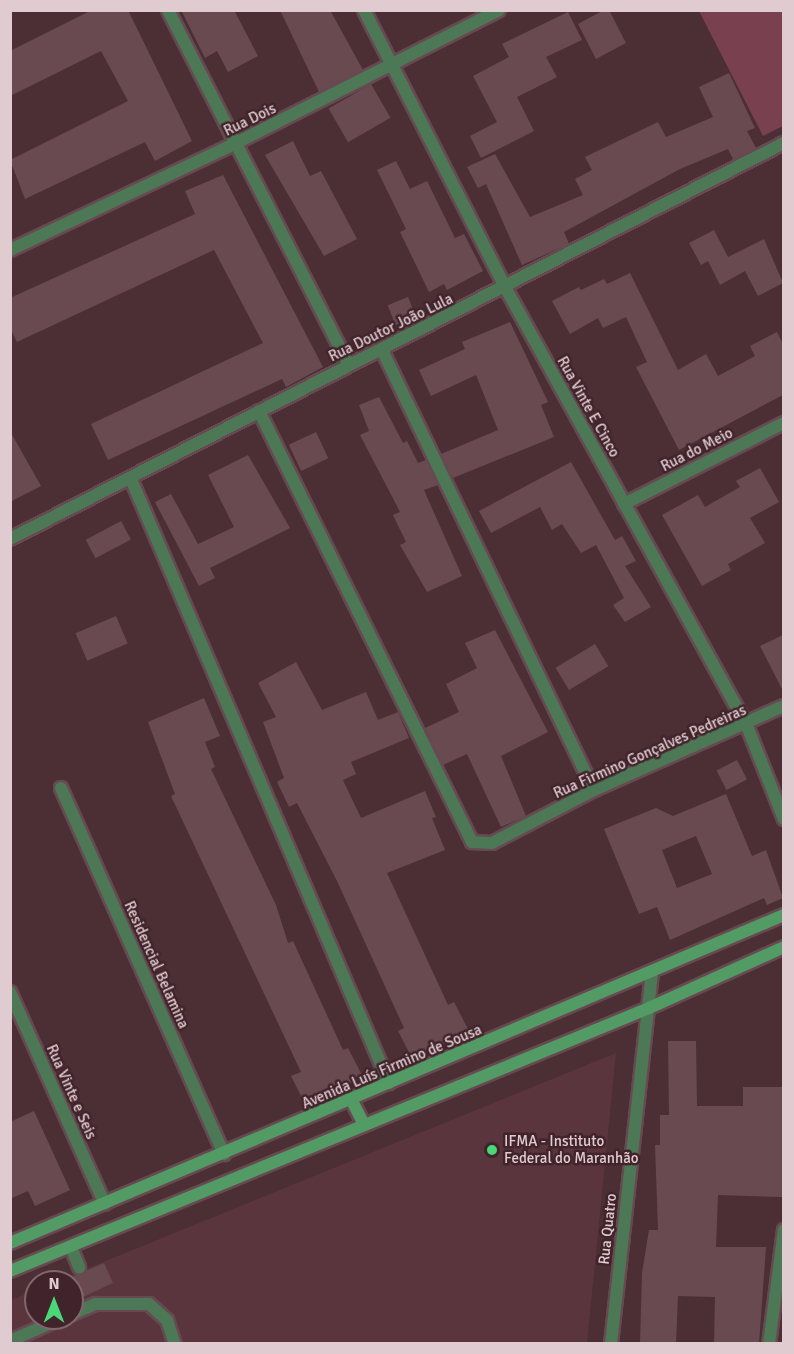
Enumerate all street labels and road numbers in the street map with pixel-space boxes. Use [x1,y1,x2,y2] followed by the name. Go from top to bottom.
[221,100,279,140] street label: Rua Dois
[326,290,456,366] street label: Rua Doutor João Lula
[553,353,623,461] street label: Rua Vinte E Cinco
[658,424,736,476] street label: Rua do Meio
[551,701,749,803] street label: Rua Firmino Gonçalves Pedreiras
[120,898,192,1032] street label: Residencial Belamina
[299,1021,485,1113] street label: Avenida Luís Firmino de Sousa
[42,1042,100,1142] street label: Rua Vinte e Seis
[595,1193,621,1265] street label: Rua Quatro

